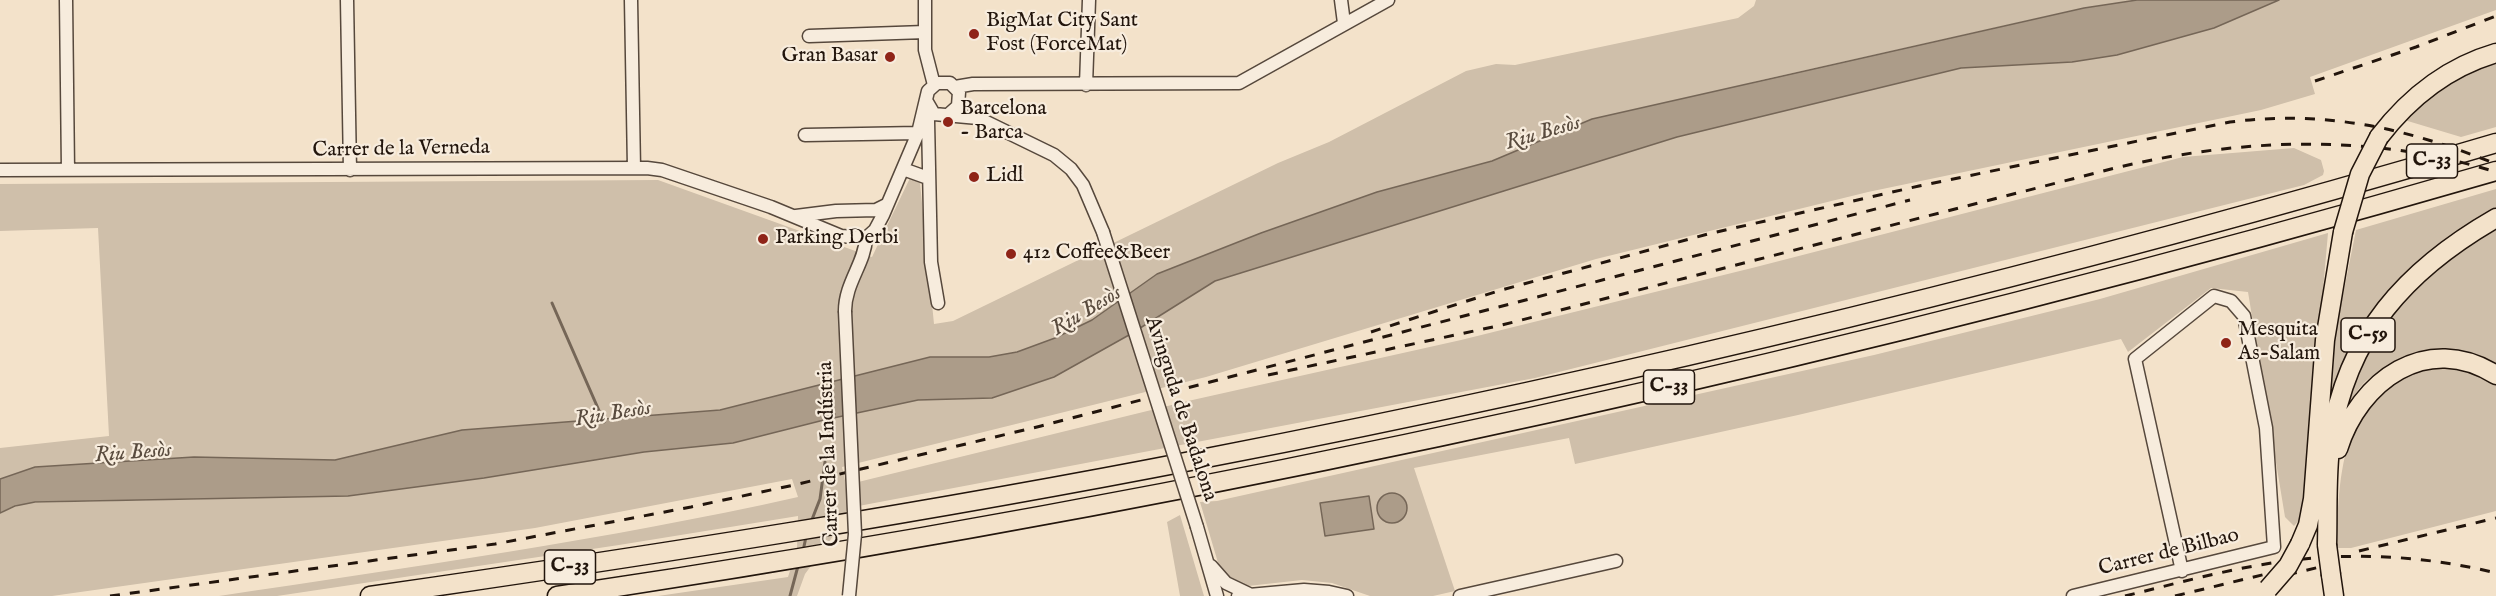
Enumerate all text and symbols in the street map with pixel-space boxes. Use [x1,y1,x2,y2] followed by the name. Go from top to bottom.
[986,9,1138,59] place label: BigMat City Sant Fost (ForceMat)
[967,27,981,41] marker: BigMat City Sant Fost (ForceMat)
[782,44,878,70] place label: Gran Basar
[883,50,897,64] marker: Gran Basar
[960,97,1046,147] place label: Barcelona - Barca
[1502,111,1584,157] water label: Riu Besòs
[941,115,955,129] marker: Barcelona - Barca
[312,136,490,164] street label: Carrer de la Verneda
[2406,144,2458,178] road number: C-33
[986,164,1023,190] place label: Lidl
[967,170,981,184] marker: Lidl
[775,226,899,252] place label: Parking Derbi
[756,232,770,246] marker: Parking Derbi
[1023,241,1170,267] place label: 412 Coffee&Beer
[1004,247,1018,261] marker: 412 Coffee&Beer
[1047,281,1127,343] water label: Riu Besòs
[1138,313,1222,505] street label: Avinguda de Badalona
[2238,318,2320,368] place label: Mesquita As-Salam
[2341,318,2395,352] road number: C-59
[2219,336,2233,350] marker: Mesquita As-Salam
[814,361,846,547] street label: Carrer de la Indústria
[1644,370,1694,404] road number: C-33
[573,396,653,434] water label: Riu Besòs
[94,438,172,470] water label: Riu Besòs
[2096,523,2242,583] street label: Carrer de Bilbao
[544,550,596,584] road number: C-33

